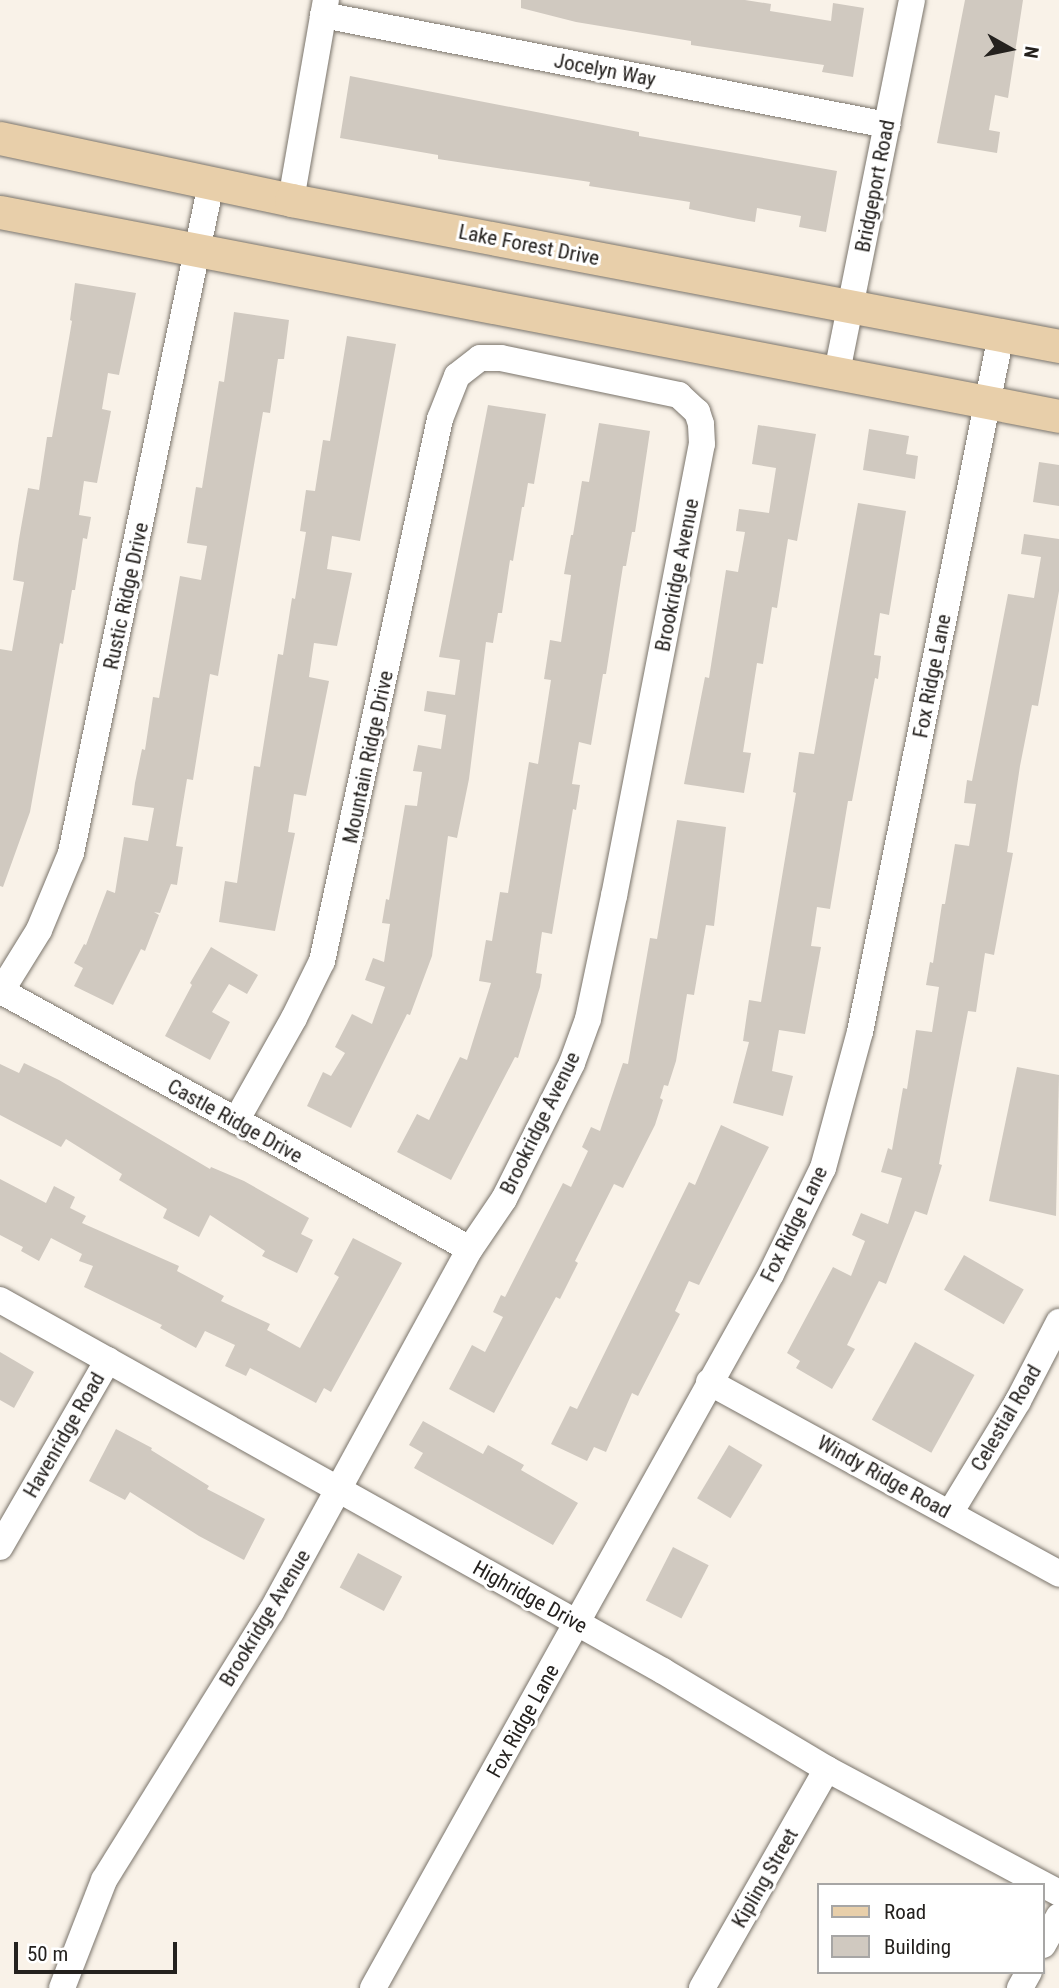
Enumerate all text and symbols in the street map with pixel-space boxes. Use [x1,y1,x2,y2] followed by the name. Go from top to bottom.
[975,14,1045,84] north arrow
[1019,45,1044,60] text: N
[552,48,658,92] street label: Jocelyn Way
[850,118,900,254] street label: Bridgeport Road
[456,219,602,271] street label: Lake Forest Drive
[650,496,704,654] street label: Brookridge Avenue
[98,520,154,672] street label: Rustic Ridge Drive
[908,612,956,740] street label: Fox Ridge Lane
[337,668,399,846] street label: Mountain Ridge Drive
[495,1048,585,1198] street label: Brookridge Avenue
[163,1073,307,1169] street label: Castle Ridge Drive
[755,1162,833,1286] street label: Fox Ridge Lane
[965,1360,1047,1476] street label: Celestial Road
[18,1368,110,1502] street label: Havenridge Road
[813,1430,955,1524] street label: Windy Ridge Road
[214,1545,316,1691] street label: Brookridge Avenue
[468,1555,592,1639] street label: Highridge Drive
[482,1660,564,1782] street label: Fox Ridge Lane
[726,1824,804,1932] street label: Kipling Street
[818,1883,1045,1974] legend
[884,1900,926,1924] text: Road
[18,1928,180,1972] scale bar
[884,1935,951,1959] text: Building
[27,1942,68,1966] text: 50 m

